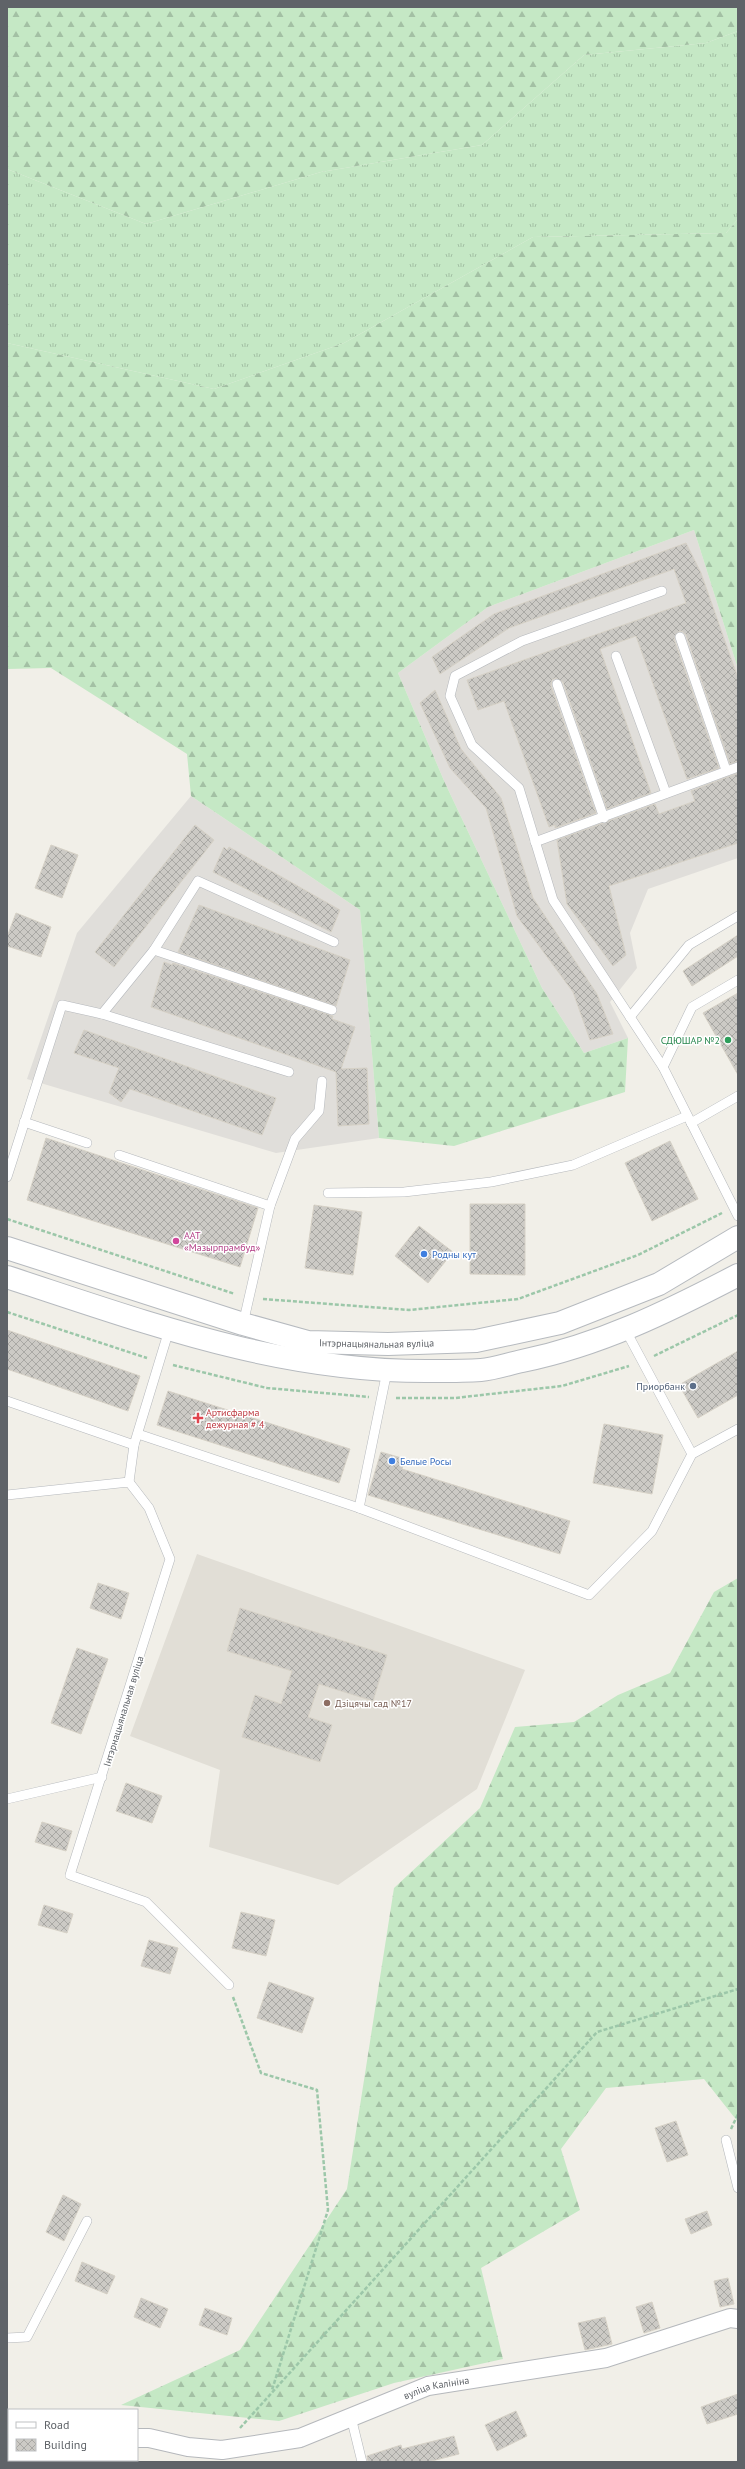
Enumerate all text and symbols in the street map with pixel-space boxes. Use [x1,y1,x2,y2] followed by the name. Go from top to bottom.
[661,1034,720,1047] place label: СДЮШАР №2
[723,1035,733,1045] marker: СДЮШАР №2
[184,1229,260,1254] place label: ААТ «Мазырпрамбуд»
[171,1236,181,1246] marker: ААТ «Мазырпрамбуд»
[432,1248,476,1261] place label: Родны кут
[419,1249,429,1259] marker: Родны кут
[319,1336,434,1351] street label: Інтэрнацыянальная вуліца
[636,1380,685,1393] place label: Приорбанк
[688,1381,698,1391] marker: Приорбанк
[206,1406,265,1431] place label: Артисфарма дежурная # 4
[193,1413,203,1423] marker: Артисфарма дежурная # 4
[400,1455,451,1468] place label: Белые Росы
[387,1456,397,1466] marker: Белые Росы
[100,1654,147,1768] street label: Інтэрнацыянальная вуліца
[335,1697,412,1710] place label: Дзіцячы сад №17
[322,1698,332,1708] marker: Дзіцячы сад №17
[402,2374,470,2402] street label: вуліца Калініна
[8,2409,138,2461] legend
[44,2417,69,2432] text: Road
[44,2437,87,2452] text: Building

